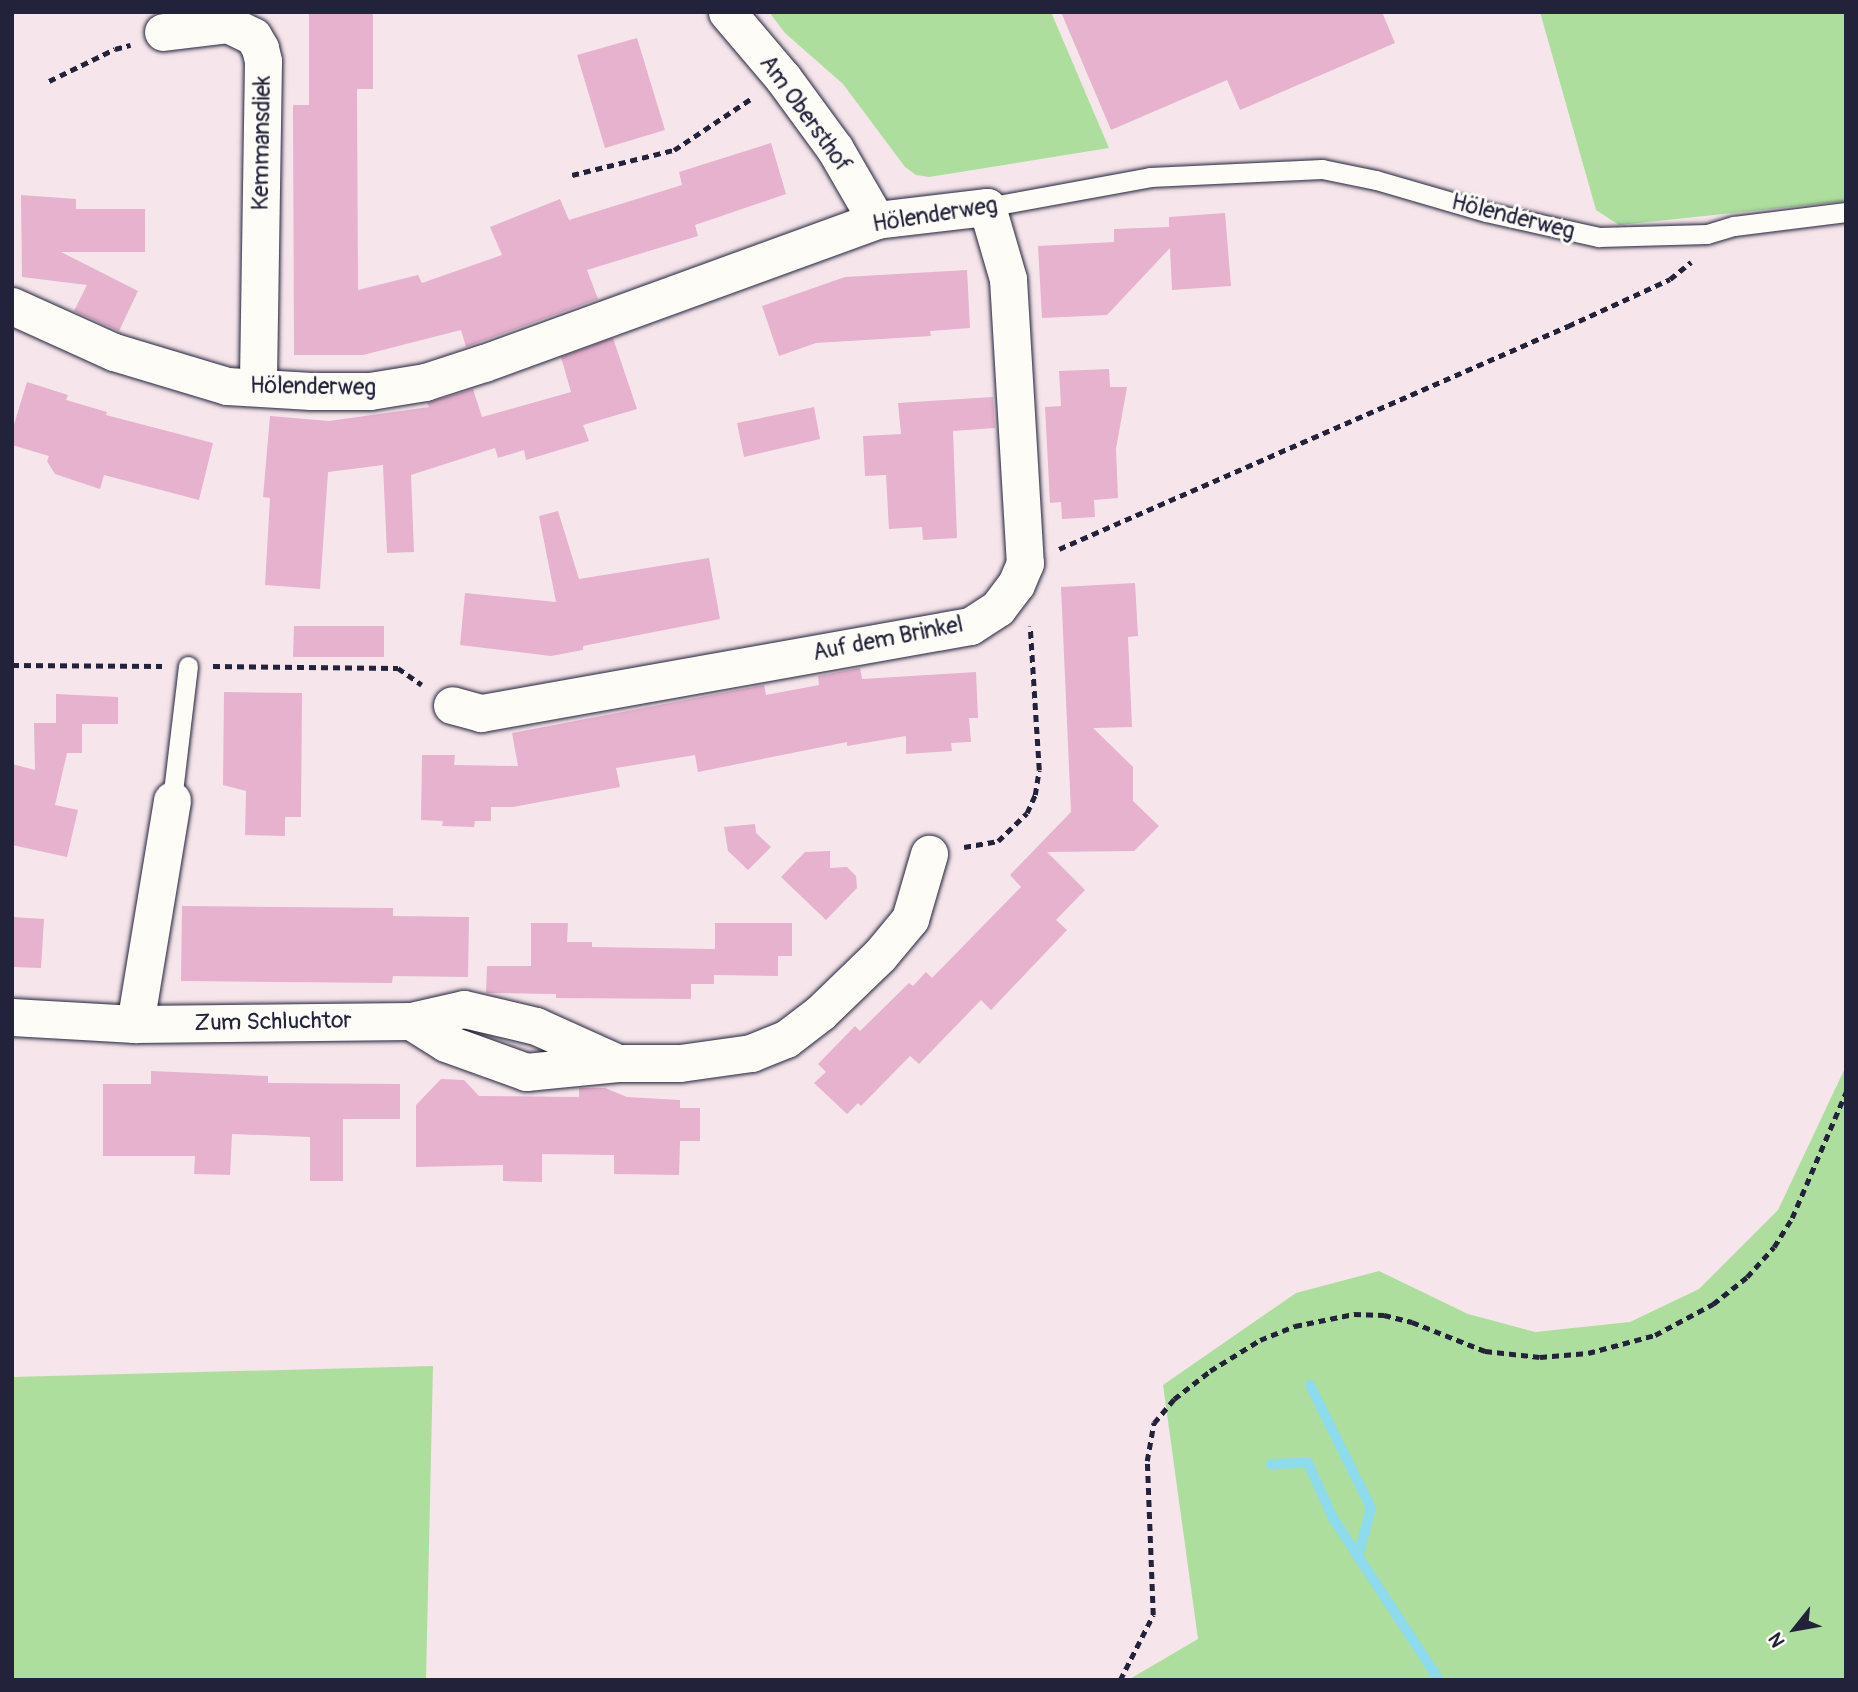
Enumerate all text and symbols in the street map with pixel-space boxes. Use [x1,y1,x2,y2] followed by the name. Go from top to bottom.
[753,50,857,178] street label: Am Obersthof
[247,75,277,211] street label: Kemmansdiek
[1449,188,1577,246] street label: Hölenderweg
[871,192,999,238] street label: Hölenderweg
[250,372,376,402] street label: Hölenderweg
[811,611,965,667] street label: Auf dem Brinkel
[194,1007,352,1037] street label: Zum Schluchtor
[1760,1594,1830,1664] north arrow
[1763,1628,1791,1652] text: N

